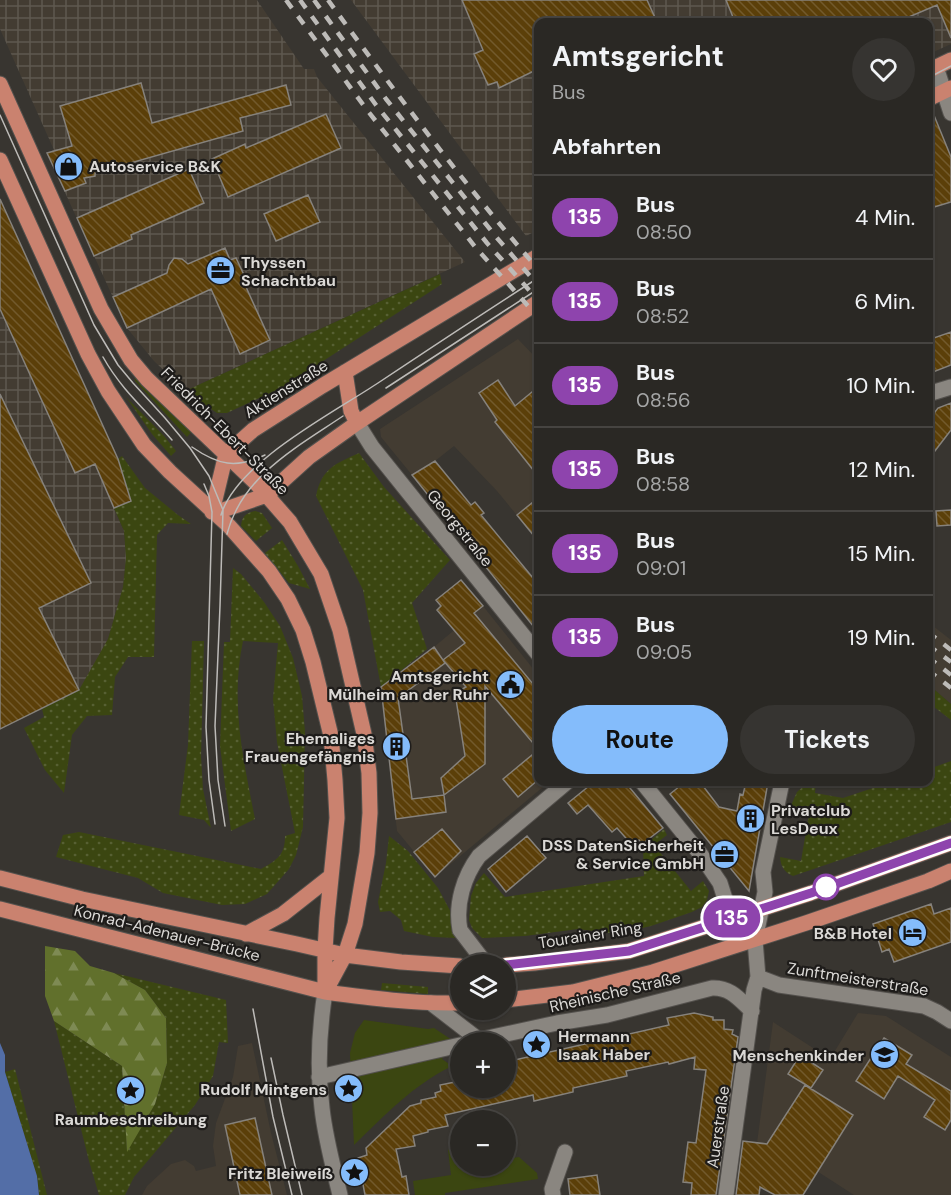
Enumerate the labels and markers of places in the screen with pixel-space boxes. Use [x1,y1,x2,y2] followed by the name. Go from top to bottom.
[52,150,84,182] shop icon: Autoservice B&K
[89,156,221,177] place label: Autoservice B&K
[241,252,336,291] place label: Thyssen Schachtbau
[204,255,236,287] office icon: Thyssen Schachtbau
[328,666,489,705] place label: Amtsgericht Mülheim an der Ruhr
[494,669,526,701] public building icon: Amtsgericht Mülheim an der Ruhr
[245,728,375,767] place label: Ehemaliges Frauengefängnis
[380,731,412,763] building icon: Ehemaliges Frauengefängnis
[771,800,851,839] place label: Privatclub LesDeux
[734,803,766,835] building icon: Privatclub LesDeux
[542,835,704,874] place label: DSS DatenSicherheit & Service GmbH
[709,838,741,870] office icon: DSS DatenSicherheit & Service GmbH
[813,874,839,900] unlabelled marker
[897,917,929,949] hotel icon: B&B Hotel
[814,923,892,944] place label: B&B Hotel
[558,1026,651,1065] place label: Hermann Isaak Haber
[521,1029,553,1061] place icon: Hermann Isaak Haber
[869,1039,901,1071] school or university icon: Menschenkinder
[733,1045,864,1066] place label: Menschenkinder
[332,1073,364,1105] place icon: Rudolf Mintgens
[115,1075,147,1107] place icon: Raumbeschreibung
[200,1079,327,1100] place label: Rudolf Mintgens
[55,1109,207,1130] place label: Raumbeschreibung
[338,1157,370,1189] place icon: Fritz Bleiweiß
[228,1163,333,1184] place label: Fritz Bleiweiß

